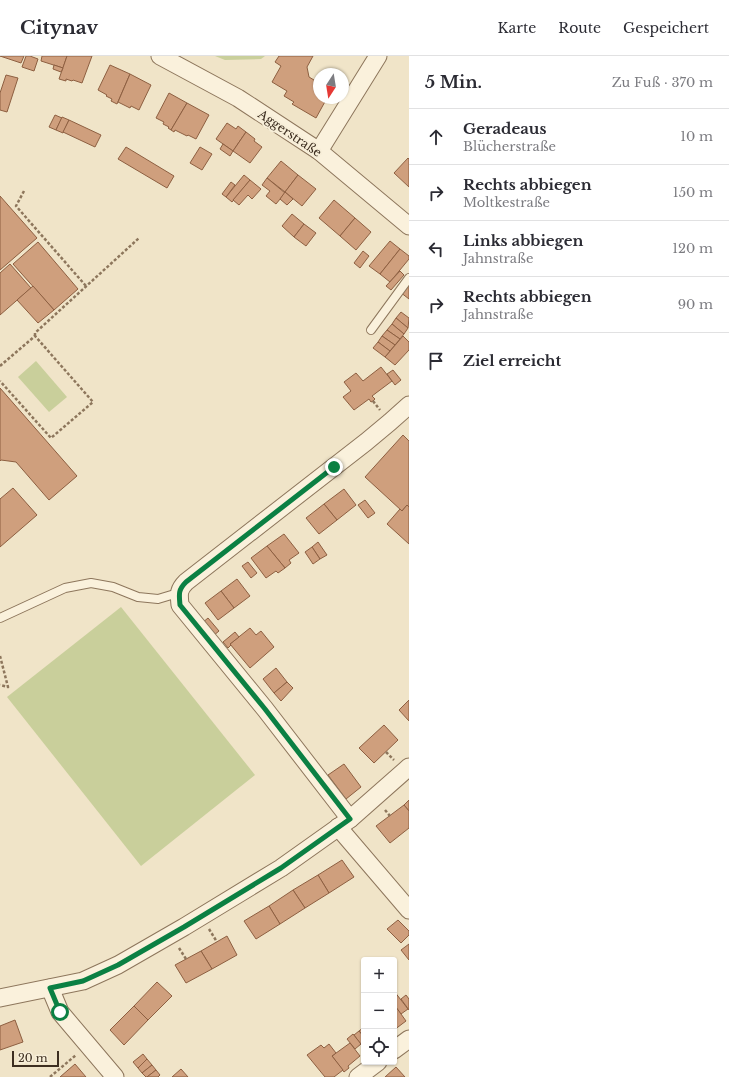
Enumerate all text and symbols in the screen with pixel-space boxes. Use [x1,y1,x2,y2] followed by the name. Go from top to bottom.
[20,16,98,39] text: Citynav
[498,19,536,37] text: Karte
[558,19,601,37] text: Route
[623,19,709,37] text: Gespeichert
[313,68,349,104] north arrow
[425,72,482,93] text: 5 Min.
[612,74,713,91] text: Zu Fuß · 370 m
[254,106,325,160] street label: Aggerstraße
[463,119,546,138] text: Geradeaus
[425,126,447,148] icon: ahead
[680,128,713,145] text: 10 m
[463,138,556,155] text: Blücherstraße
[463,175,592,194] text: Rechts abbiegen
[425,182,447,204] icon: right
[673,184,713,201] text: 150 m
[463,194,550,211] text: Moltkestraße
[463,231,583,250] text: Links abbiegen
[425,238,447,260] icon: left
[672,240,713,257] text: 120 m
[463,250,533,267] text: Jahnstraße
[463,287,592,306] text: Rechts abbiegen
[425,294,447,316] icon: right
[678,296,713,313] text: 90 m
[463,306,533,323] text: Jahnstraße
[425,350,447,372] icon: arrive
[463,351,561,370] text: Ziel erreicht
[325,458,343,476] route end
[361,957,397,1065] map controls
[361,957,397,993] button: +
[361,993,397,1029] button: −
[51,1003,69,1021] route start
[361,1029,397,1065] button: locate
[12,1049,59,1068] scale bar
[18,1051,48,1065] text: 20 m

